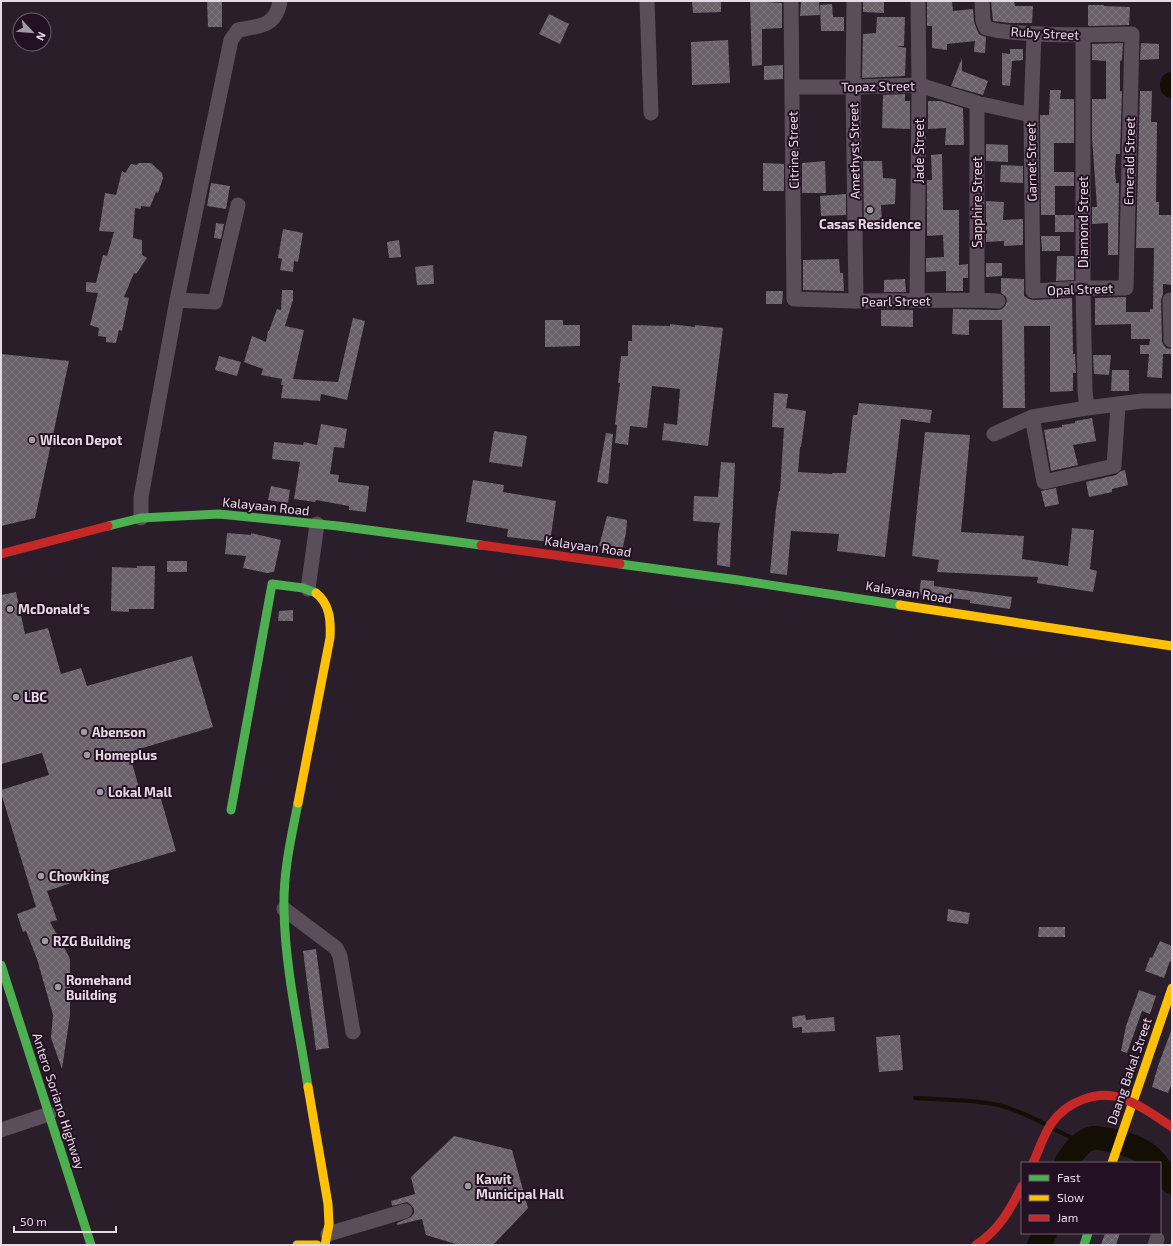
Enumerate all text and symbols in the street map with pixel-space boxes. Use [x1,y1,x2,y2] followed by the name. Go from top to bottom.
[12,12,52,52] north arrow
[1010,23,1080,43] street label: Ruby Street
[34,30,49,43] text: N
[841,77,915,95] street label: Topaz Street
[845,103,863,199] street label: Amethyst Street
[784,111,802,189] street label: Citrine Street
[1120,117,1138,205] street label: Emerald Street
[911,118,927,184] street label: Jade Street
[1022,122,1040,202] street label: Garnet Street
[969,156,985,248] street label: Sapphire Street
[1075,176,1091,268] street label: Diamond Street
[865,205,875,215] marker: Casas Residence
[819,216,921,232] place label: Casas Residence
[1047,280,1113,298] street label: Opal Street
[861,292,931,310] street label: Pearl Street
[40,432,123,448] place label: Wilcon Depot
[27,435,37,445] marker: Wilcon Depot
[222,493,310,519] street label: Kalayaan Road
[544,532,632,560] street label: Kalayaan Road
[865,577,953,607] street label: Kalayaan Road
[18,601,90,617] place label: McDonald's
[5,604,15,614] marker: McDonald's
[24,689,47,705] place label: LBC
[11,692,21,702] marker: LBC
[92,724,146,740] place label: Abenson
[79,727,89,737] marker: Abenson
[95,747,157,763] place label: Homeplus
[82,750,92,760] marker: Homeplus
[108,784,173,800] place label: Lokal Mall
[95,787,105,797] marker: Lokal Mall
[49,868,110,884] place label: Chowking
[36,871,46,881] marker: Chowking
[53,933,131,949] place label: RZG Building
[40,936,50,946] marker: RZG Building
[66,972,132,1003] place label: Romehand Building
[53,982,63,992] marker: Romehand Building
[1103,1015,1155,1127] street label: Daang Bakal Street
[29,1031,89,1171] street label: Antero Soriano Highway
[1021,1162,1161,1234] legend
[1057,1170,1081,1184] text: Fast
[476,1171,565,1202] place label: Kawit Municipal Hall
[463,1181,473,1191] marker: Kawit Municipal Hall
[1057,1190,1084,1204] text: Slow
[14,1208,116,1234] scale bar
[1057,1210,1078,1224] text: Jam
[20,1214,47,1228] text: 50 m

